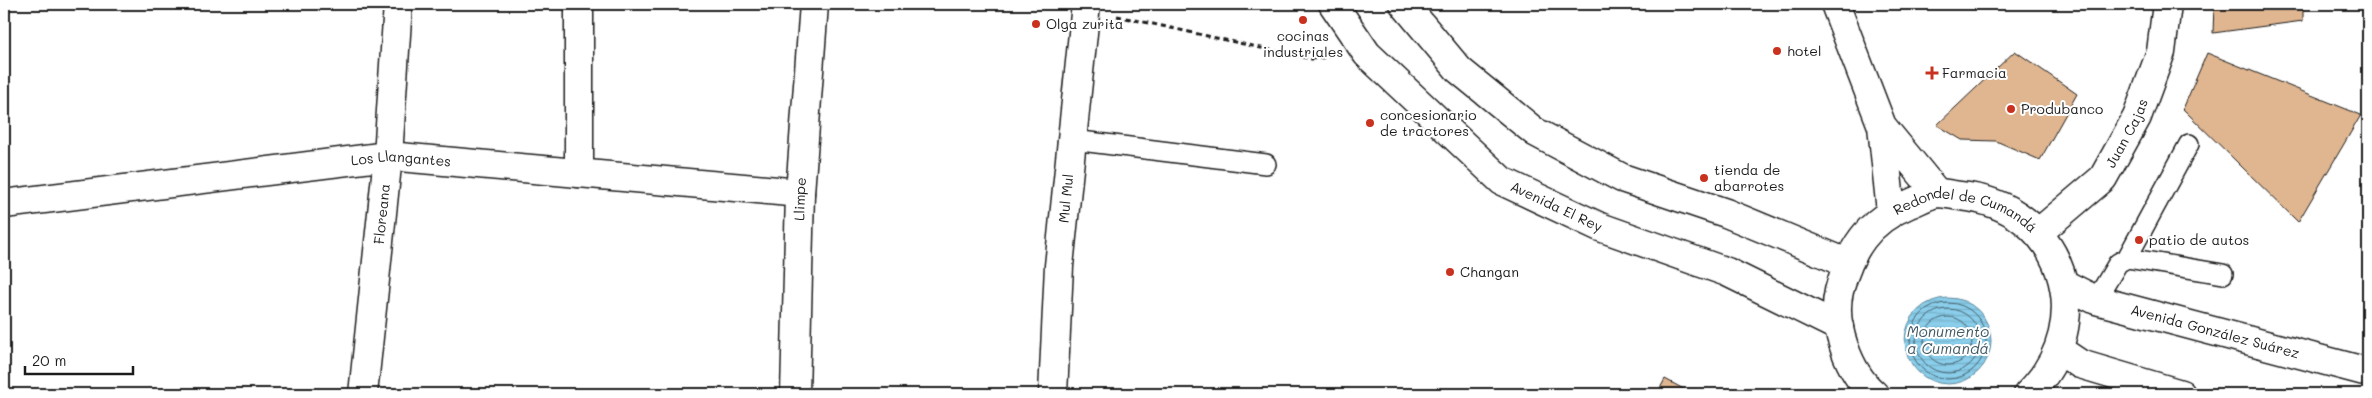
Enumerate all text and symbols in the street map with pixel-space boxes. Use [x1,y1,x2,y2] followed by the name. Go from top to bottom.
[1046,14,1124,33] place label: Olga zurita
[1297,14,1309,26] marker: cocinas industriales
[1030,18,1042,30] marker: Olga zurita
[1263,26,1343,61] place label: cocinas industriales
[1787,41,1822,60] place label: hotel
[1771,45,1783,57] marker: hotel
[1942,63,2007,82] place label: Farmacia
[1926,67,1938,79] marker: Farmacia
[2101,96,2152,171] street label: Juan Cajas
[2021,99,2103,118] place label: Produbanco
[2005,103,2017,115] marker: Produbanco
[1380,105,1477,140] place label: concesionario de tractores
[1364,117,1376,129] marker: concesionario de tractores
[350,146,452,171] street label: Los Llangantes
[1714,160,1784,195] place label: tienda de abarrotes
[1698,172,1710,184] marker: tienda de abarrotes
[1053,173,1077,224] street label: Mul Mul
[1508,176,1606,236] street label: Avenida El Rey
[789,177,810,221] street label: Llimpe
[369,183,394,245] street label: Floreana
[1890,183,2041,236] street label: Redondel de Cumandá
[2149,230,2249,249] place label: patio de autos
[2133,234,2145,246] marker: patio de autos
[1460,262,1519,281] place label: Changan
[1444,266,1456,278] marker: Changan
[2129,300,2302,363] street label: Avenida González Suárez
[1907,321,1989,358] water label: Monumento a Cumandá
[25,343,132,375] scale bar
[32,350,66,370] text: 20 m

